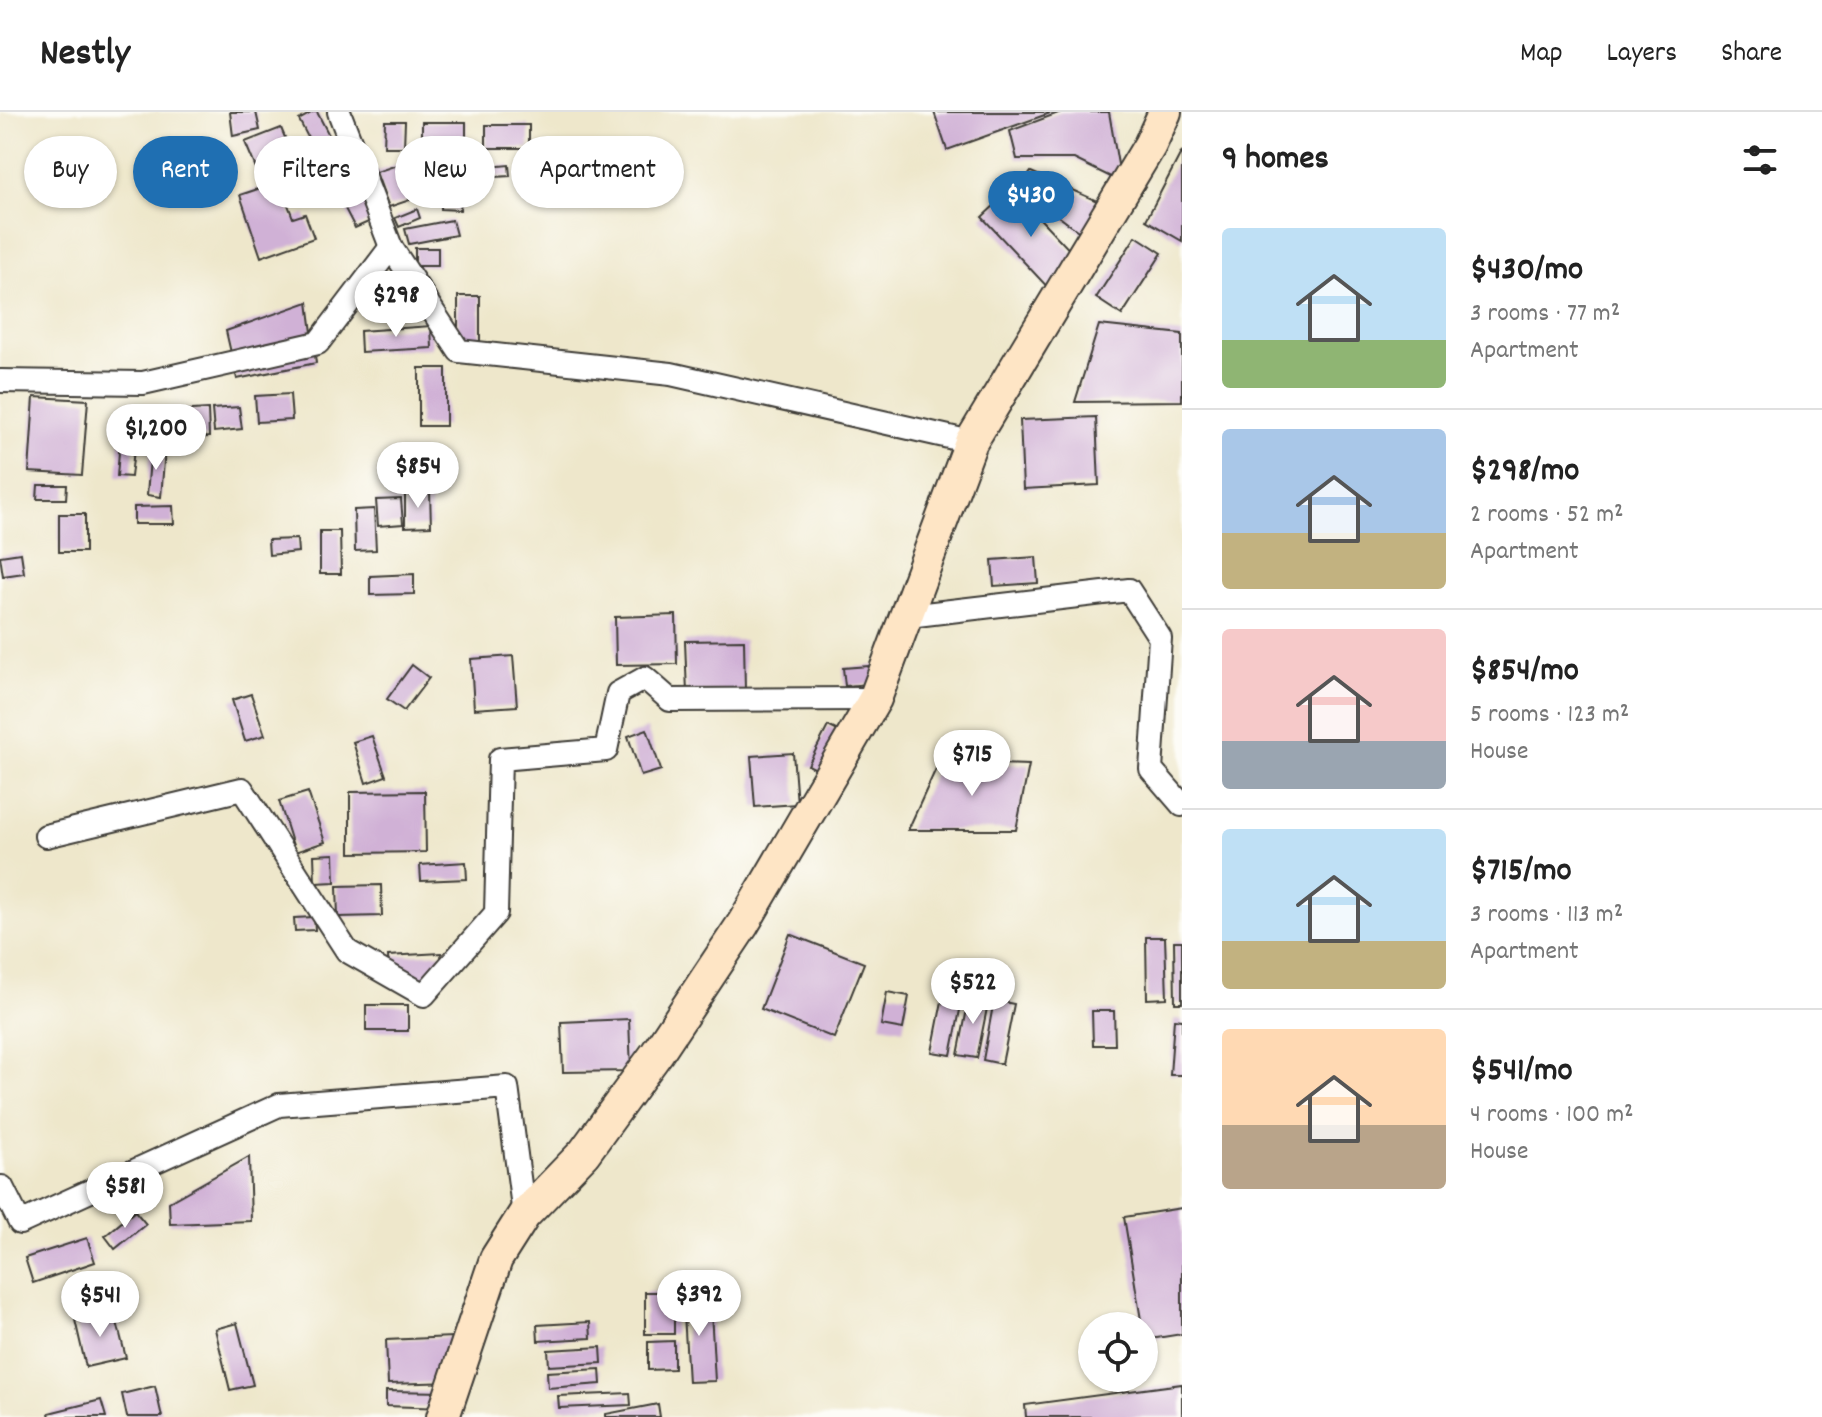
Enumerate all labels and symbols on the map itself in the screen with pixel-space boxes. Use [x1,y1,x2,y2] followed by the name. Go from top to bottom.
[984,171,1078,239] pin: $430
[349,271,443,339] pin: $298
[91,404,221,472] pin: $1,200
[371,442,465,510] pin: $854
[925,730,1019,798] pin: $715
[926,958,1020,1026] pin: $522
[78,1162,172,1230] pin: $581
[652,1270,746,1338] pin: $392
[53,1271,147,1339] pin: $541

